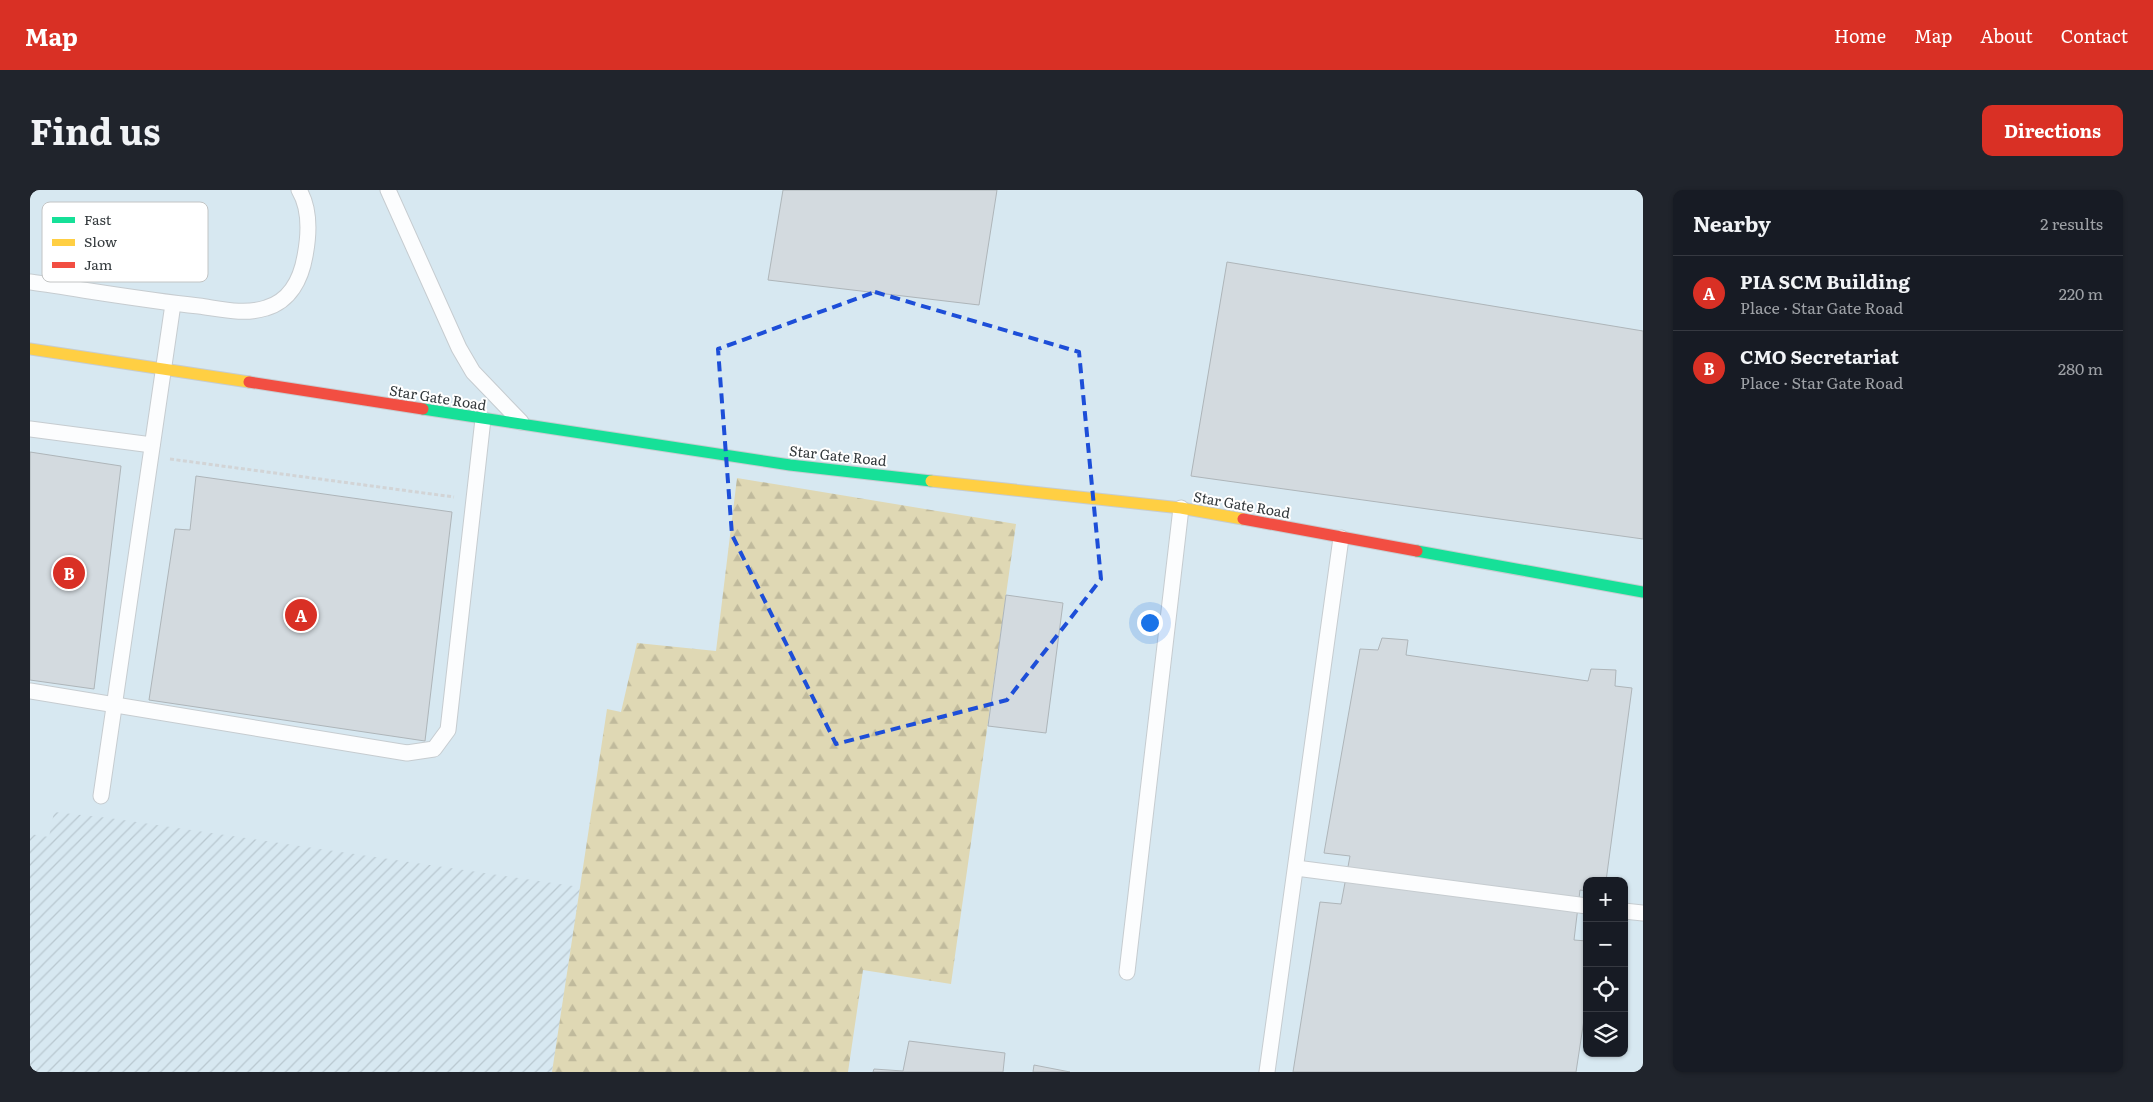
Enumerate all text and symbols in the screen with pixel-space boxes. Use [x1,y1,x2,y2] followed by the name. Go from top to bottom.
[25,18,78,53] text: Map
[1834,22,1886,49] text: Home
[1914,22,1952,49] text: Map
[1980,22,2033,49] text: About
[2061,22,2128,49] text: Contact
[30,104,160,156] text: Find us
[1982,105,2123,156] button: Directions
[42,202,208,282] legend
[1693,207,1771,238] text: Nearby
[84,209,112,229] text: Fast
[2040,211,2103,235] text: 2 results
[84,231,117,251] text: Slow
[84,254,113,274] text: Jam
[1740,267,1910,295] text: PIA SCM Building
[1703,281,1715,305] text: A
[2059,281,2103,305] text: 220 m
[1740,295,1903,319] text: Place · Star Gate Road
[1740,342,1899,370] text: CMO Secretariat
[1703,356,1715,380] text: B
[2058,356,2103,380] text: 280 m
[1740,370,1903,394] text: Place · Star Gate Road
[388,379,488,415] street label: Star Gate Road
[788,440,888,470] street label: Star Gate Road
[1192,486,1292,522] street label: Star Gate Road
[53,554,85,592] pin: B
[285,596,317,634] pin: A
[1137,610,1163,636] your location
[1583,877,1628,1057] map controls
[1583,877,1628,922] button: +
[1583,922,1628,967] button: −
[1583,967,1628,1012] button: locate
[1583,1012,1628,1057] button: layers

